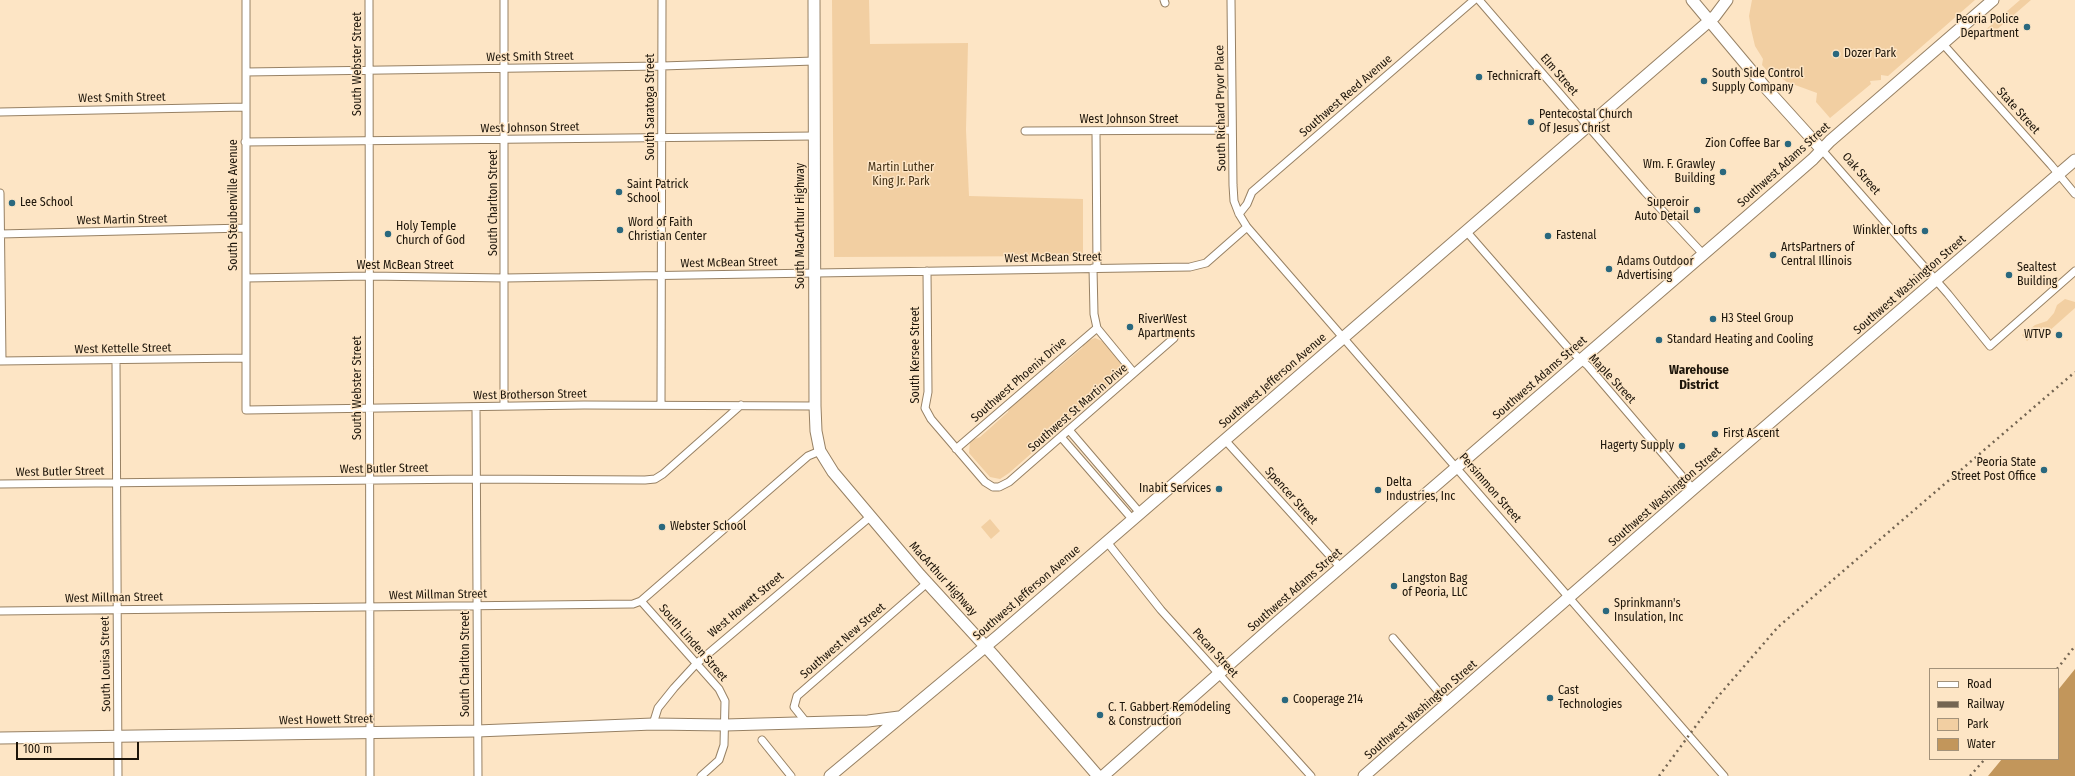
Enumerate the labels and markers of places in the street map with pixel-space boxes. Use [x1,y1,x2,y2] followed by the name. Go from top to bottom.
[1956,13,2019,41] place label: Peoria Police Department
[2022,22,2032,32] marker: Peoria Police Department
[1844,47,1896,61] place label: Dozer Park
[1831,49,1841,59] marker: Dozer Park
[1712,67,1804,95] place label: South Side Control Supply Company
[1487,70,1541,84] place label: Technicraft
[1474,72,1484,82] marker: Technicraft
[1699,76,1709,86] marker: South Side Control Supply Company
[1539,108,1633,136] place label: Pentecostal Church Of Jesus Christ
[1526,117,1536,127] marker: Pentecostal Church Of Jesus Christ
[1705,137,1780,151] place label: Zion Coffee Bar
[1783,139,1793,149] marker: Zion Coffee Bar
[1643,158,1715,186] place label: Wm. F. Grawley Building
[1718,167,1728,177] marker: Wm. F. Grawley Building
[627,178,688,206] place label: Saint Patrick School
[614,187,624,197] marker: Saint Patrick School
[20,196,73,210] place label: Lee School
[1635,196,1689,224] place label: Superoir Auto Detail
[7,198,17,208] marker: Lee School
[1692,205,1702,215] marker: Superoir Auto Detail
[628,216,707,244] place label: Word of Faith Christian Center
[396,220,465,248] place label: Holy Temple Church of God
[1853,224,1917,238] place label: Winkler Lofts
[615,225,625,235] marker: Word of Faith Christian Center
[1920,226,1930,236] marker: Winkler Lofts
[383,229,393,239] marker: Holy Temple Church of God
[1556,229,1596,243] place label: Fastenal
[1543,231,1553,241] marker: Fastenal
[1781,241,1854,269] place label: ArtsPartners of Central Illinois
[1768,250,1778,260] marker: ArtsPartners of Central Illinois
[1617,255,1694,283] place label: Adams Outdoor Advertising
[2017,261,2057,289] place label: Sealtest Building
[1604,264,1614,274] marker: Adams Outdoor Advertising
[2004,270,2014,280] marker: Sealtest Building
[1721,312,1794,326] place label: H3 Steel Group
[1138,313,1195,341] place label: RiverWest Apartments
[1708,314,1718,324] marker: H3 Steel Group
[1125,322,1135,332] marker: RiverWest Apartments
[2024,328,2051,342] place label: WTVP
[2054,330,2064,340] marker: WTVP
[1667,333,1813,347] place label: Standard Heating and Cooling
[1654,335,1664,345] marker: Standard Heating and Cooling
[1723,427,1779,441] place label: First Ascent
[1710,429,1720,439] marker: First Ascent
[1600,439,1674,453] place label: Hagerty Supply
[1677,441,1687,451] marker: Hagerty Supply
[1951,456,2036,484] place label: Peoria State Street Post Office
[2039,465,2049,475] marker: Peoria State Street Post Office
[1386,476,1455,504] place label: Delta Industries, Inc
[1139,482,1211,496] place label: Inabit Services
[1214,484,1224,494] marker: Inabit Services
[1373,485,1383,495] marker: Delta Industries, Inc
[670,520,746,534] place label: Webster School
[657,522,667,532] marker: Webster School
[1402,572,1468,600] place label: Langston Bag of Peoria, LLC
[1389,581,1399,591] marker: Langston Bag of Peoria, LLC
[1614,597,1683,625] place label: Sprinkmann's Insulation, Inc
[1601,606,1611,616] marker: Sprinkmann's Insulation, Inc
[1558,684,1622,712] place label: Cast Technologies
[1293,693,1363,707] place label: Cooperage 214
[1545,693,1555,703] marker: Cast Technologies
[1280,695,1290,705] marker: Cooperage 214
[1108,701,1230,729] place label: C. T. Gabbert Remodeling & Construction
[1095,710,1105,720] marker: C. T. Gabbert Remodeling & Construction

